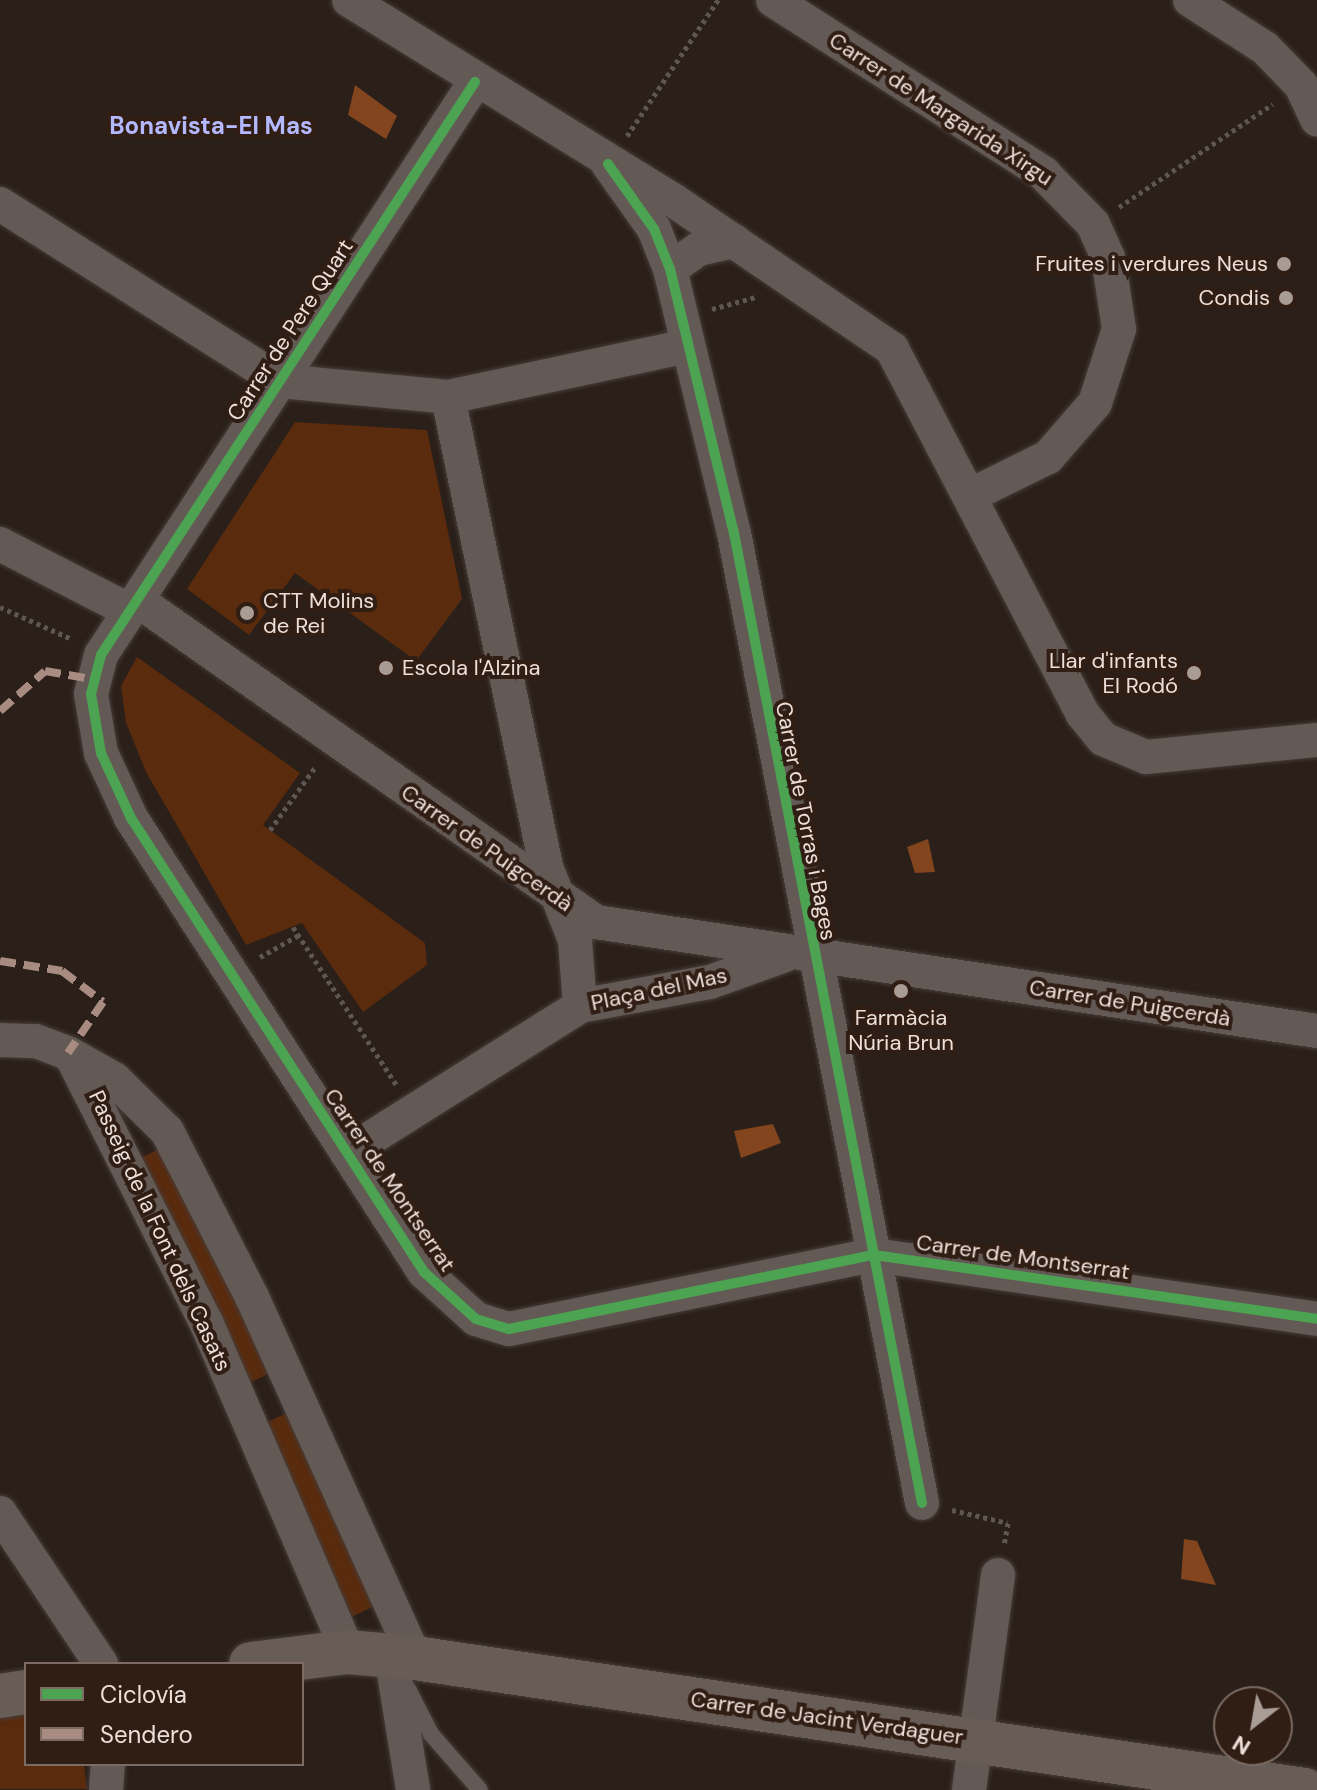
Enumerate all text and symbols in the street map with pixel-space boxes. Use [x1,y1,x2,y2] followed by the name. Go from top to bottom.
[824,27,1058,191] street label: Carrer de Margarida Xirgu
[109,112,313,140] district label: Bonavista-El Mas
[221,234,359,426] street label: Carrer de Pere Quart
[1035,251,1268,277] place label: Fruites i verdures Neus
[1275,255,1293,273] marker: Fruites i verdures Neus
[1198,285,1270,311] place label: Condis
[1277,289,1295,307] marker: Condis
[263,587,374,638] place label: CTT Molins de Rei
[238,604,256,622] marker: CTT Molins de Rei
[1049,647,1178,698] place label: Llar d'infants El Rodó
[402,655,540,681] place label: Escola l'Alzina
[377,659,395,677] marker: Escola l'Alzina
[1185,664,1203,682] marker: Llar d'infants El Rodó
[770,699,842,943] street label: Carrer de Torras i Bages
[396,779,578,917] street label: Carrer de Puigcerdà
[588,962,730,1016] street label: Plaça del Mas
[1028,974,1232,1032] street label: Carrer de Puigcerdà
[892,982,910,1000] marker: Farmàcia Núria Brun
[848,1004,954,1056] place label: Farmàcia Núria Brun
[319,1083,461,1277] street label: Carrer de Montserrat
[83,1086,237,1376] street label: Passeig de la Font dels Casats
[915,1229,1131,1285] street label: Carrer de Montserrat
[24,1662,304,1766] legend
[100,1679,187,1710] text: Ciclovía
[689,1686,965,1750] street label: Carrer de Jacint Verdaguer
[1213,1686,1293,1766] north arrow
[100,1719,193,1750] text: Sendero
[1227,1729,1256,1762] text: N

